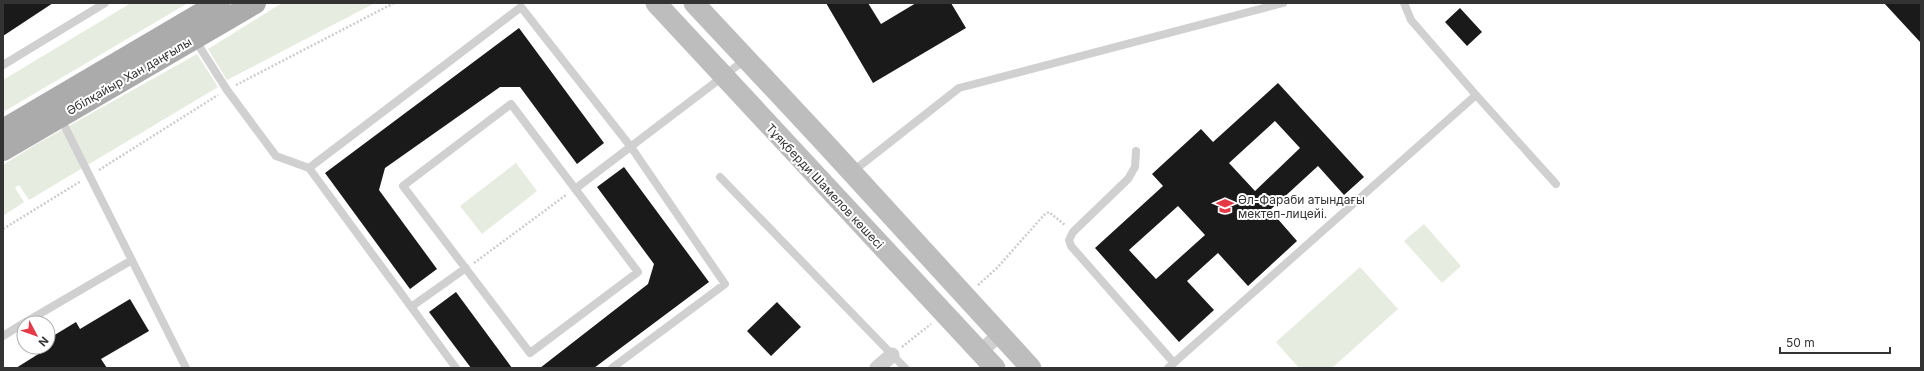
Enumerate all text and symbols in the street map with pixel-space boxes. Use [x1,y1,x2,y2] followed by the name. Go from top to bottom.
[64,34,194,118] street label: Әбілқайыр Хан даңғылы
[763,120,887,252] street label: Тұяқберди Шамелов көшесі
[1238,192,1365,221] place label: Әл-Фараби атындағы мектеп-лицейі.
[1215,196,1235,216] school or university icon: Әл-Фараби атындағы мектеп-лицейі.
[16,315,56,355] north arrow
[1780,329,1890,355] scale bar
[36,334,52,349] text: N
[1786,335,1815,350] text: 50 m

